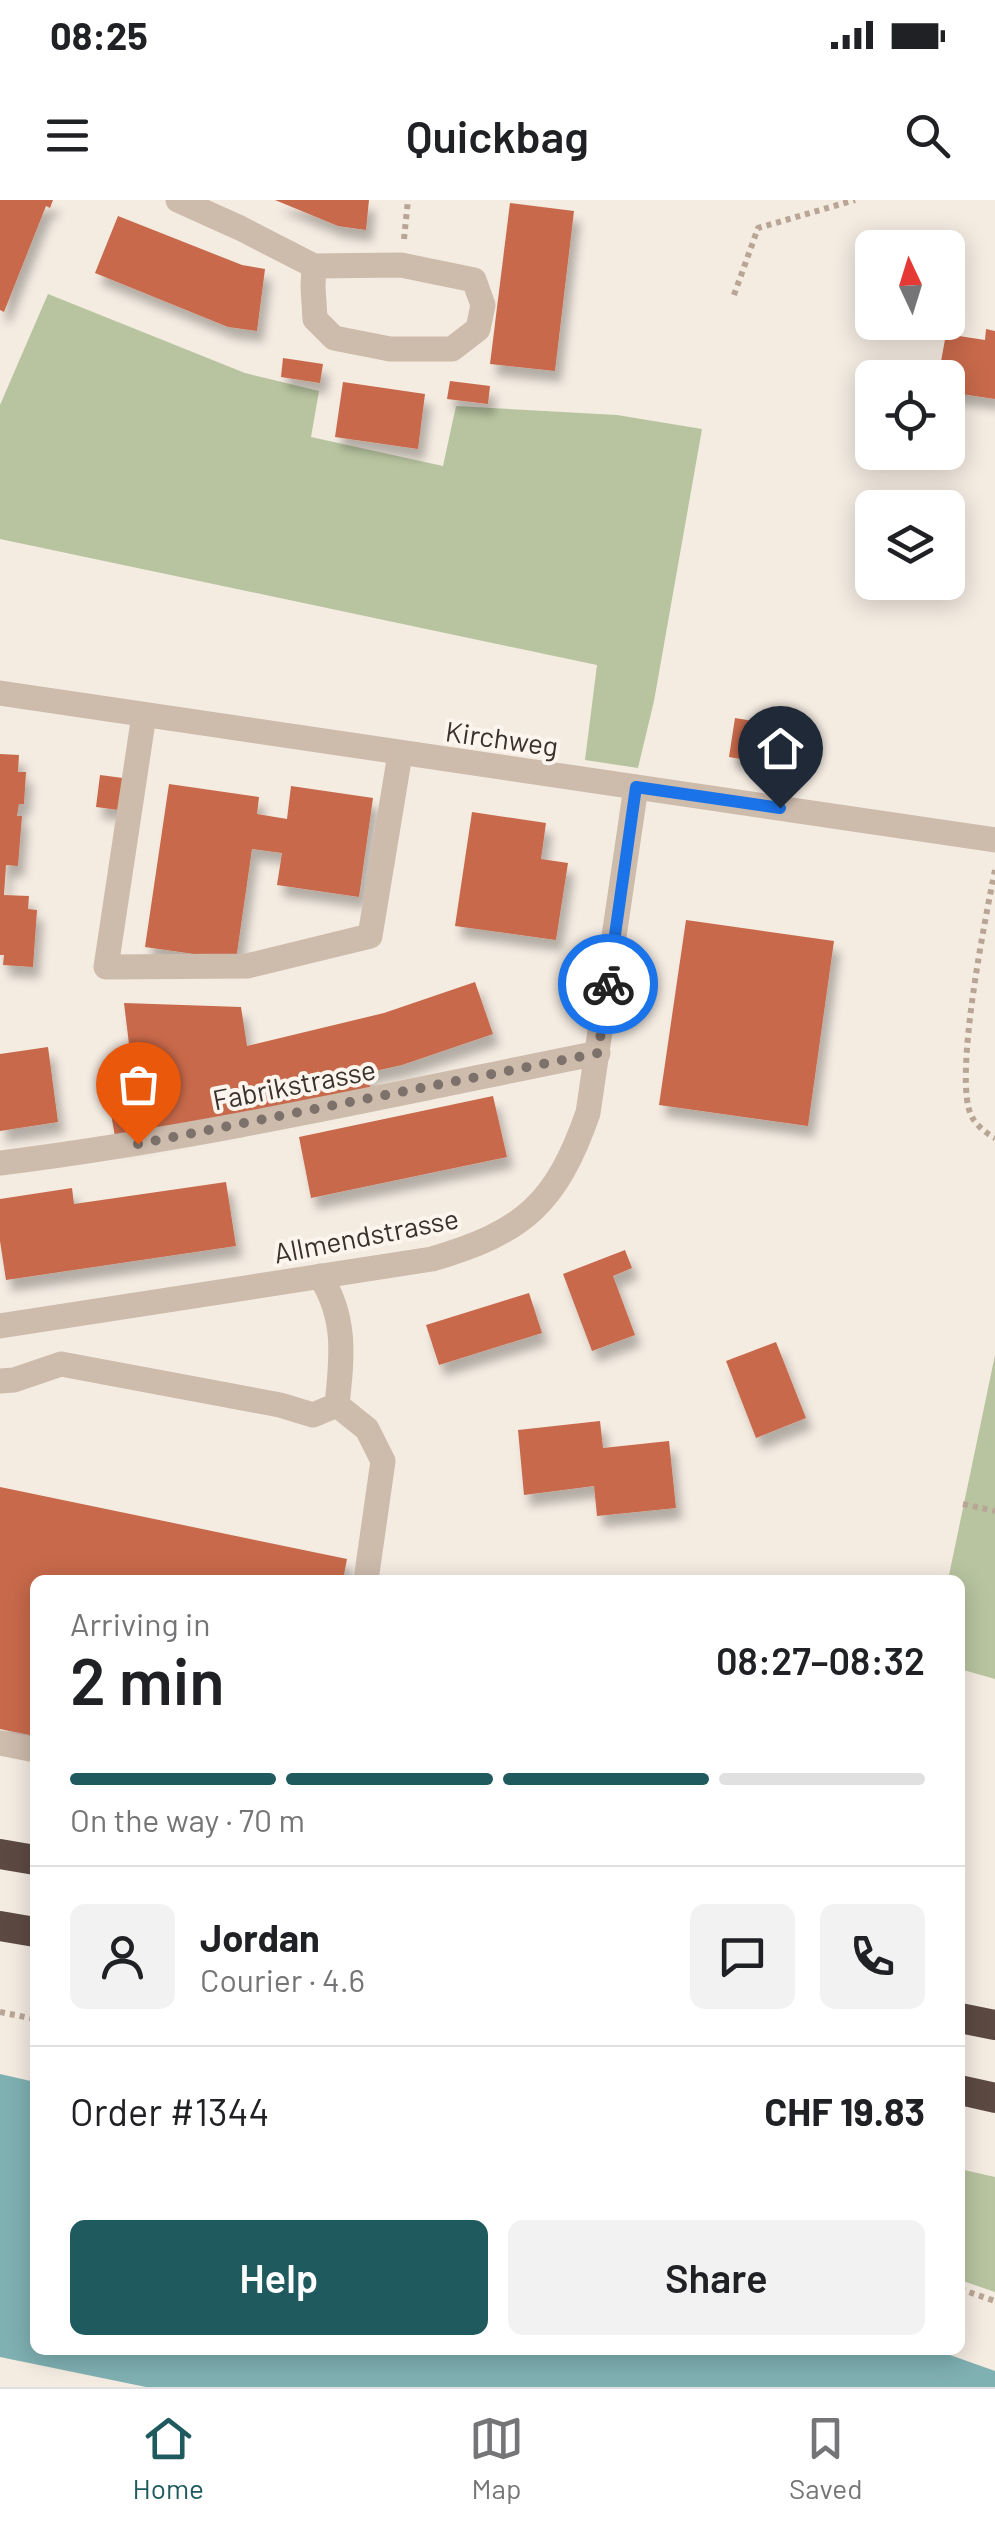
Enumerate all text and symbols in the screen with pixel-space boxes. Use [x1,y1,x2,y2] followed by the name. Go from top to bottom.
[50,12,148,58] text: 08:25
[40,108,95,163] icon: menu
[406,108,589,162] text: Quickbag
[900,108,955,163] icon: search
[855,230,965,340] north arrow
[855,230,965,600] map controls
[855,360,965,470] button: locate
[855,490,965,600] button: layers
[738,706,823,809] pin
[444,713,560,763] street label: Kirchweg
[753,721,808,776] icon: home
[558,934,658,1034] courier
[581,957,636,1012] icon: bike
[96,1042,181,1145] pin
[210,1052,378,1116] street label: Fabrikstrasse
[111,1057,166,1112] icon: bag
[271,1200,461,1270] street label: Allmendstrasse
[70,1604,210,1642] text: Arriving in
[716,1637,925,1683] text: 08:27–08:32
[70,1640,225,1718] text: 2 min
[70,1800,305,1838] text: On the way · 70 m
[70,1904,175,2009] button: person
[690,1904,795,2009] button: chat
[820,1904,925,2009] button: phone
[200,1914,320,1960] text: Jordan
[200,1960,365,1998] text: Courier · 4.6
[70,2088,270,2134] text: Order #1344
[764,2088,925,2134] text: CHF 19.83
[70,2220,488,2335] button: Help
[508,2220,925,2335] button: Share
[133,2411,204,2505] tab: Home
[469,2411,524,2505] tab: Map
[789,2411,862,2505] tab: Saved

